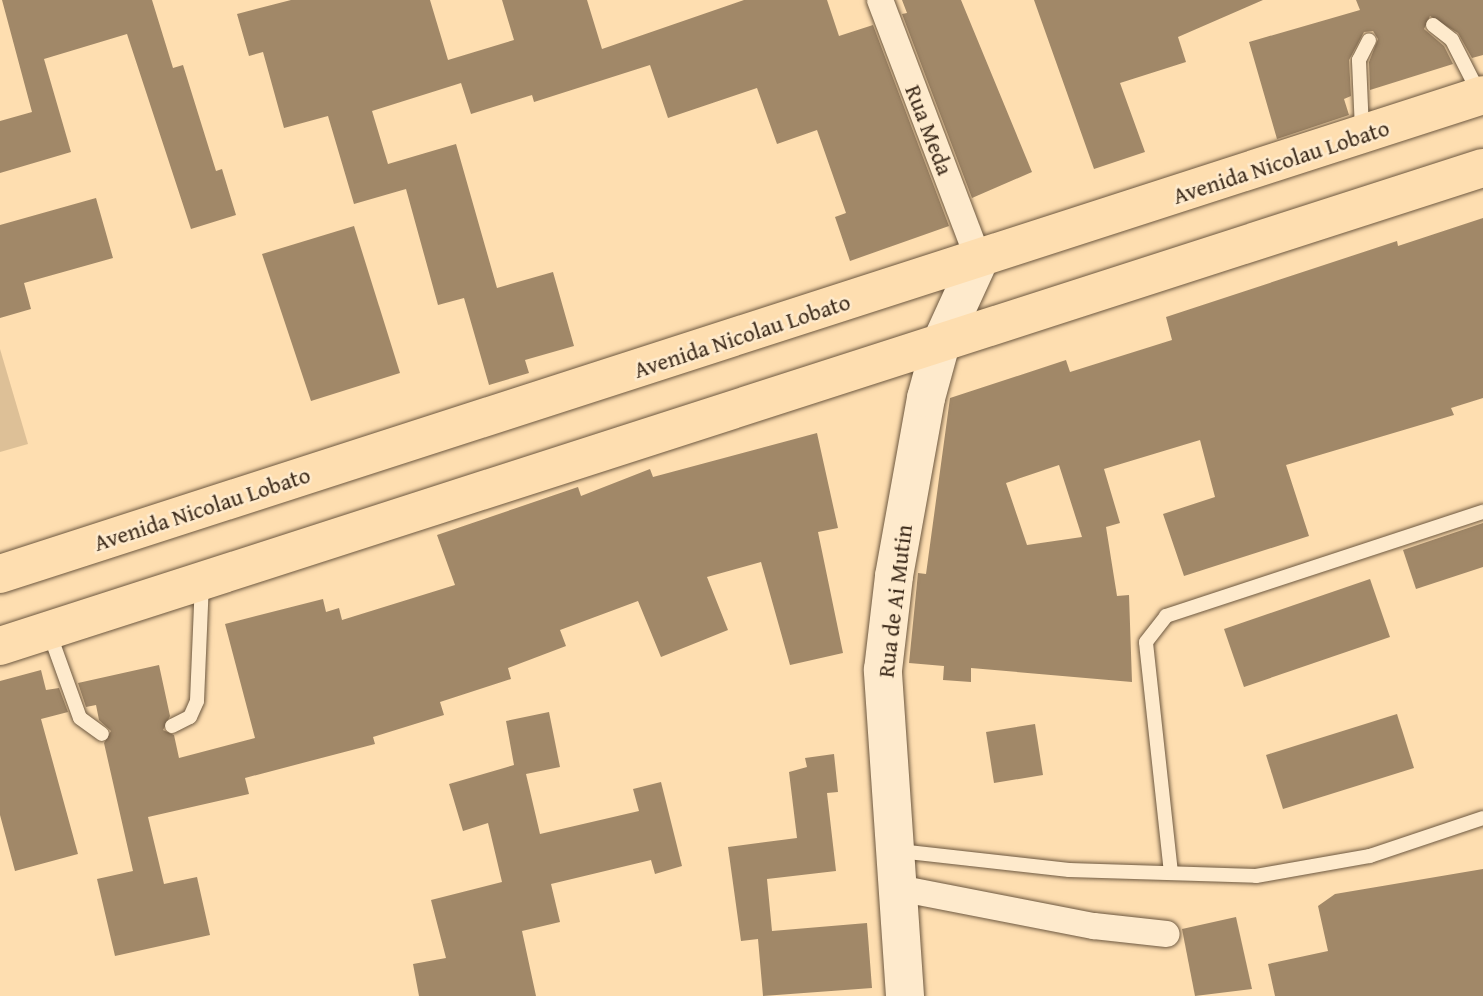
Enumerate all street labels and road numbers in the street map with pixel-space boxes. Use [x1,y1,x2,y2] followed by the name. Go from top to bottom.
[899,81,959,179] street label: Rua Meda
[1169,114,1393,210] street label: Avenida Nicolau Lobato
[630,288,854,384] street label: Avenida Nicolau Lobato
[90,461,314,557] street label: Avenida Nicolau Lobato
[872,523,918,679] street label: Rua de Ai Mutin

